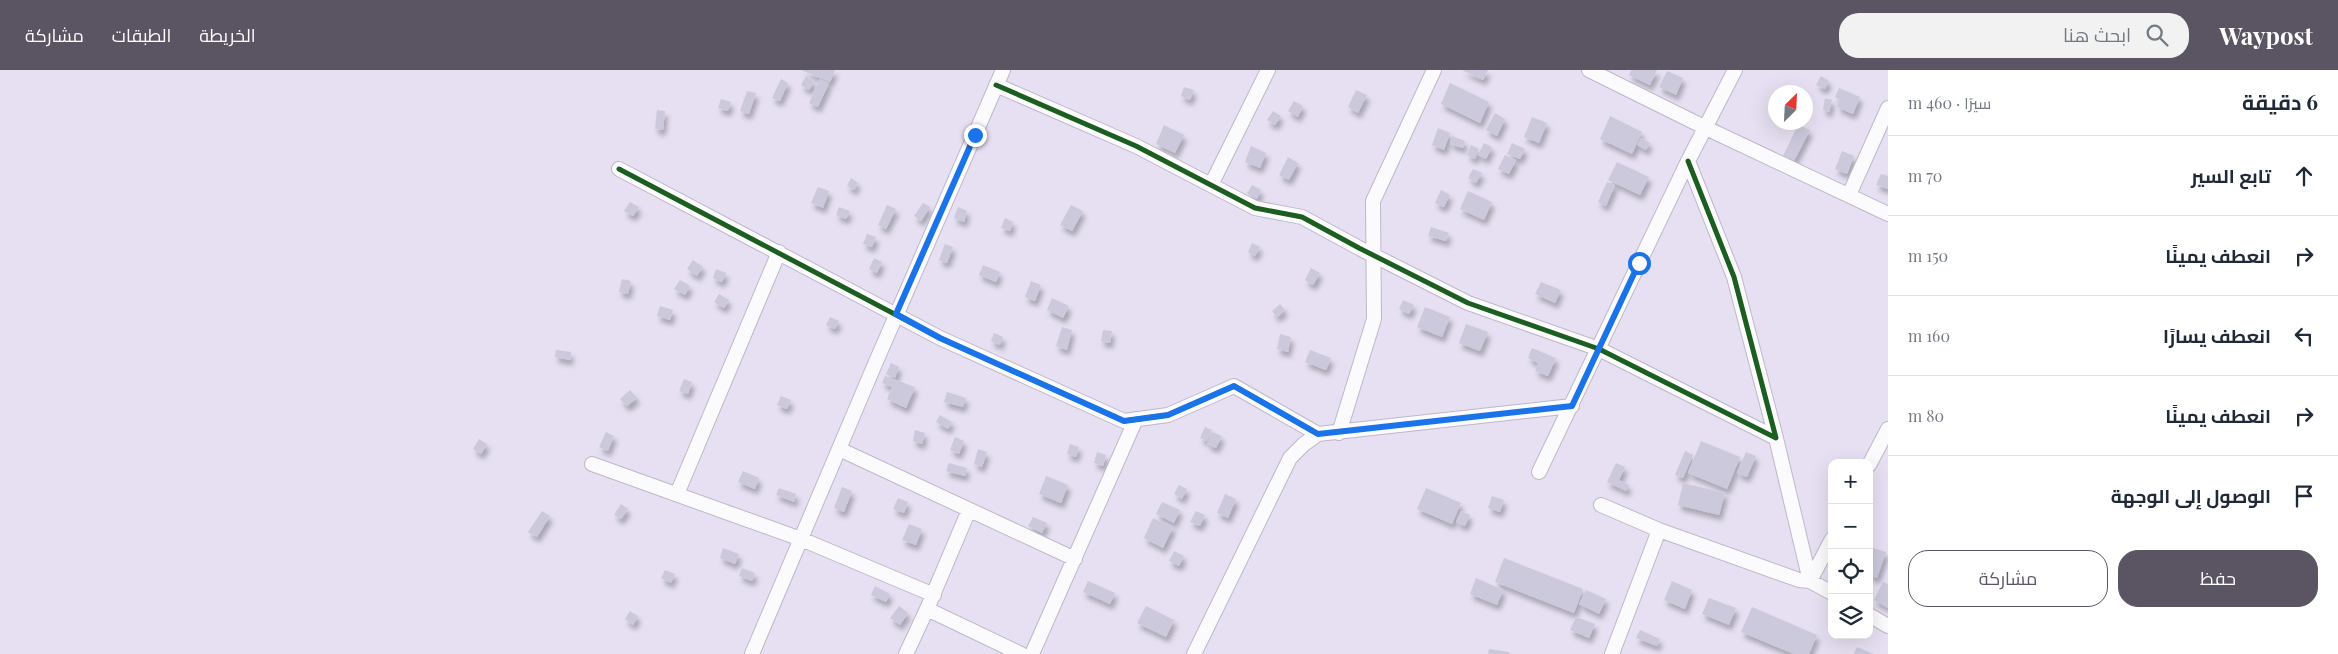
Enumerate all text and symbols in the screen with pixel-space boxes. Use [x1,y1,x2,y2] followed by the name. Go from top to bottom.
[1839,13,2189,58] search box
[2219,19,2313,51] text: Waypost
[2063,21,2131,47] text: ابحث هنا
[2143,21,2171,49] icon: search
[25,23,84,47] text: مشاركة
[112,23,171,47] text: الطبقات
[199,23,256,47] text: الخريطة
[1768,85,1813,130] north arrow
[2242,87,2318,115] text: 6 دقيقة
[1908,92,1991,113] text: سيرًا · 460 m
[964,124,987,147] route end
[2191,162,2271,188] text: تابع السير
[2290,162,2318,190] icon: ahead
[1908,165,1942,186] text: 70 m
[2165,242,2271,268] text: انعطف يمينًا
[2290,242,2318,270] icon: right
[1908,245,1948,266] text: 150 m
[1628,252,1651,275] route start
[2163,322,2271,348] text: انعطف يسارًا
[2290,322,2318,350] icon: left
[1908,325,1950,346] text: 160 m
[2165,402,2271,428] text: انعطف يمينًا
[2290,402,2318,430] icon: right
[1908,405,1944,426] text: 80 m
[1828,459,1873,639] map controls
[1828,459,1873,504] button: +
[2111,482,2271,508] text: الوصول إلى الوجهة
[2290,482,2318,510] icon: arrive
[1828,504,1873,549] button: −
[1828,549,1873,594] button: locate
[1908,550,2108,607] button: مشاركة
[2118,550,2318,607] button: حفظ
[1828,594,1873,639] button: layers

